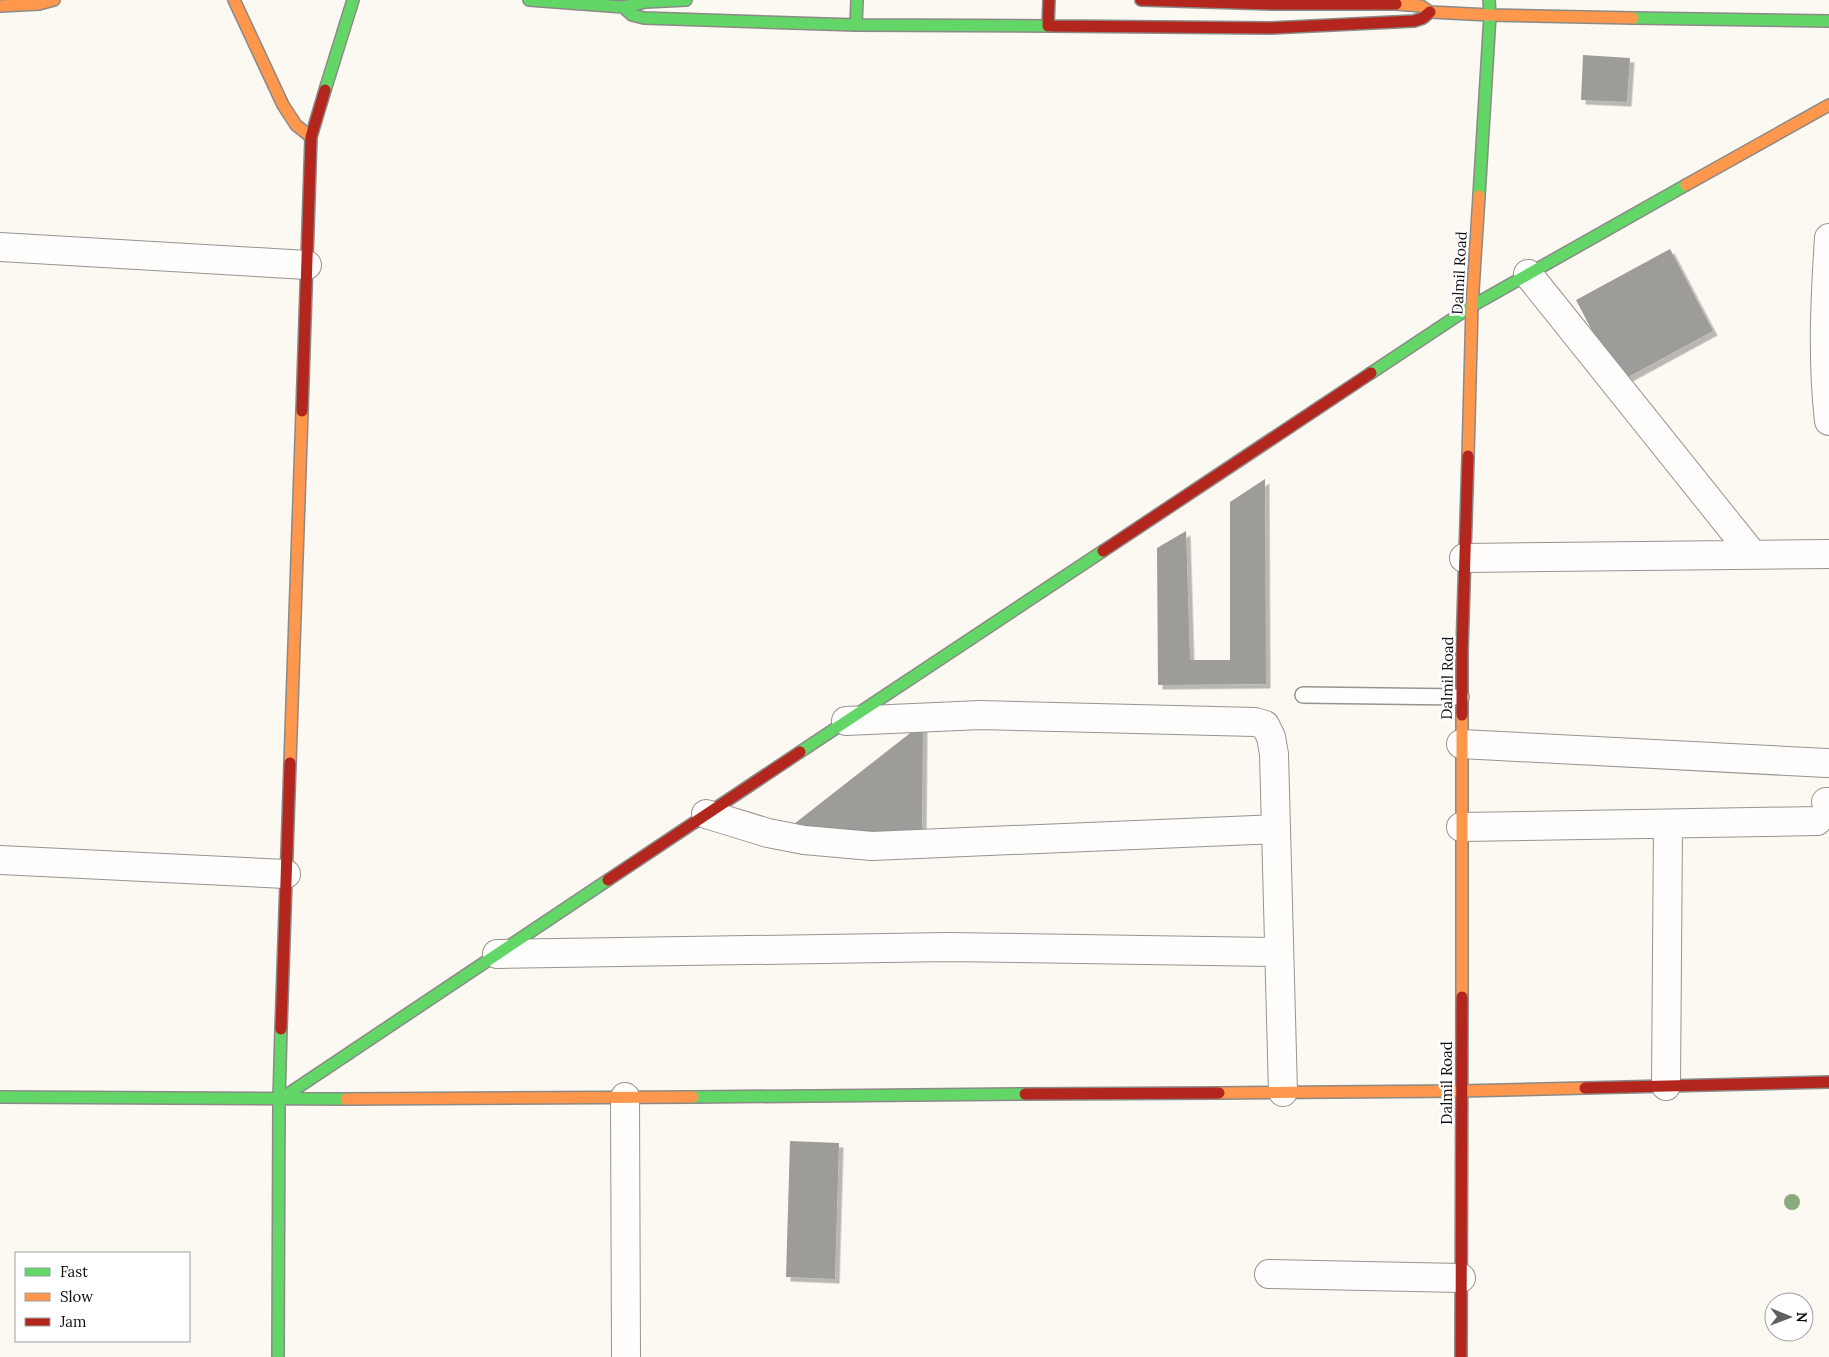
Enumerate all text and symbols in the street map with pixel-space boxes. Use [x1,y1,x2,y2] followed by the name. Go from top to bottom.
[1447,231,1471,315] street label: Dalmil Road
[1437,636,1457,720] street label: Dalmil Road
[1437,1041,1456,1125] street label: Dalmil Road
[15,1252,190,1342] legend
[60,1262,88,1281] text: Fast
[60,1287,93,1306] text: Slow
[1764,1292,1814,1342] north arrow
[59,1312,87,1331] text: Jam
[1793,1312,1811,1323] text: N

